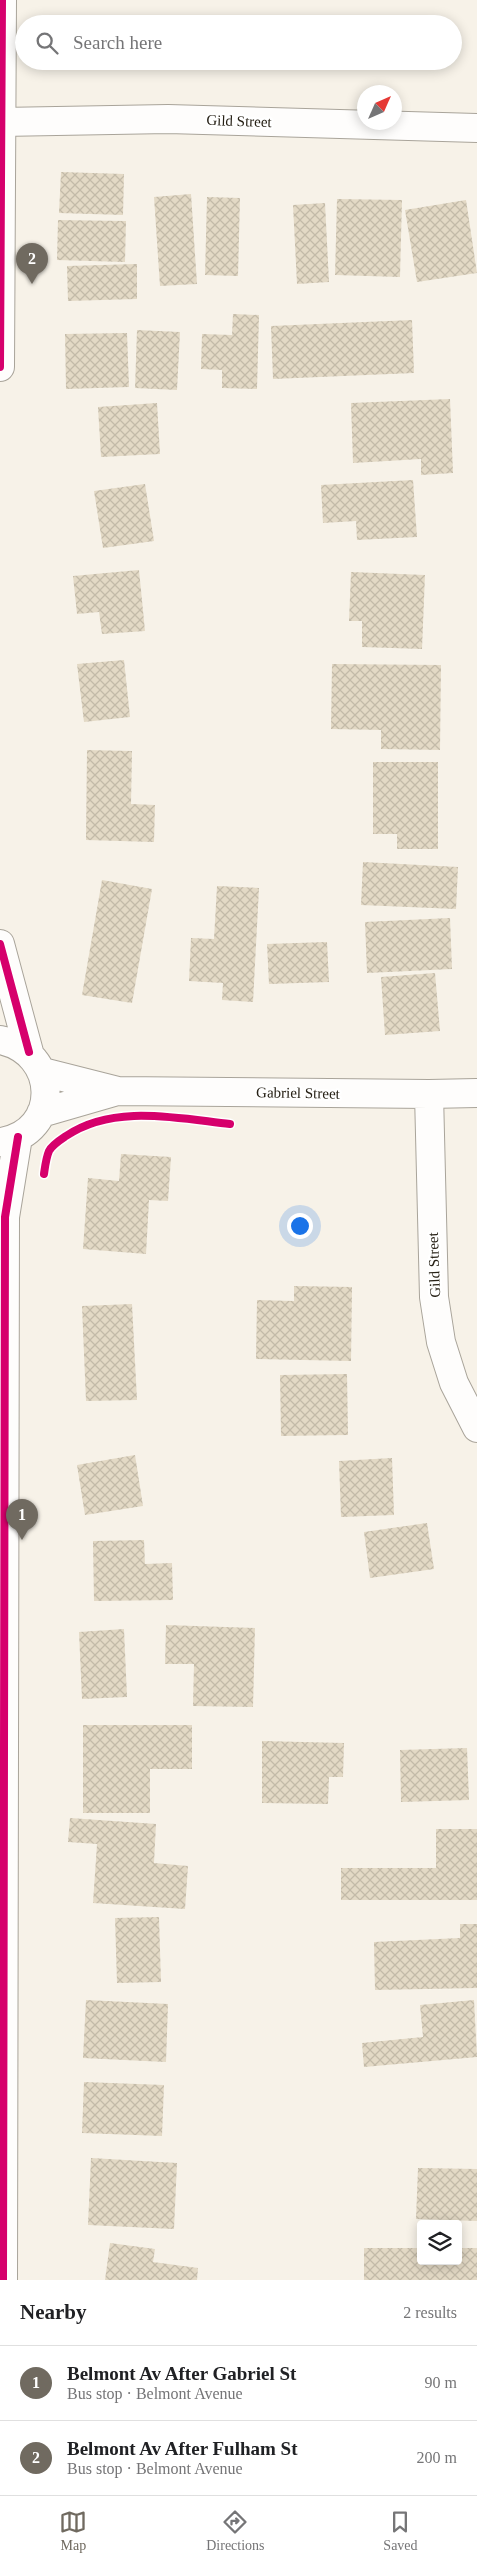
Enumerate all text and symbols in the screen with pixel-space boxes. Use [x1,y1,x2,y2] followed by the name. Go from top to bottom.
[15,15,462,70] search box
[33,29,61,57] icon: search
[73,32,162,53] text: Search here
[357,85,402,130] north arrow
[206,112,273,130] street label: Gild Street
[16,243,48,284] pin: 2
[256,1084,341,1102] street label: Gabriel Street
[287,1213,313,1239] your location
[425,1231,443,1298] street label: Gild Street
[6,1499,38,1540] pin: 1
[417,2220,462,2265] map controls
[417,2220,462,2265] button: layers
[20,2300,87,2324] text: Nearby
[403,2304,457,2321] text: 2 results
[67,2363,296,2384] text: Belmont Av After Gabriel St
[32,2374,40,2391] text: 1
[425,2374,457,2391] text: 90 m
[67,2385,243,2402] text: Bus stop · Belmont Avenue
[67,2438,297,2459] text: Belmont Av After Fulham St
[32,2449,40,2466] text: 2
[417,2449,457,2466] text: 200 m
[67,2460,243,2477] text: Bus stop · Belmont Avenue
[59,2508,87,2554] tab: Map
[206,2508,265,2554] tab: Directions
[383,2508,418,2554] tab: Saved

